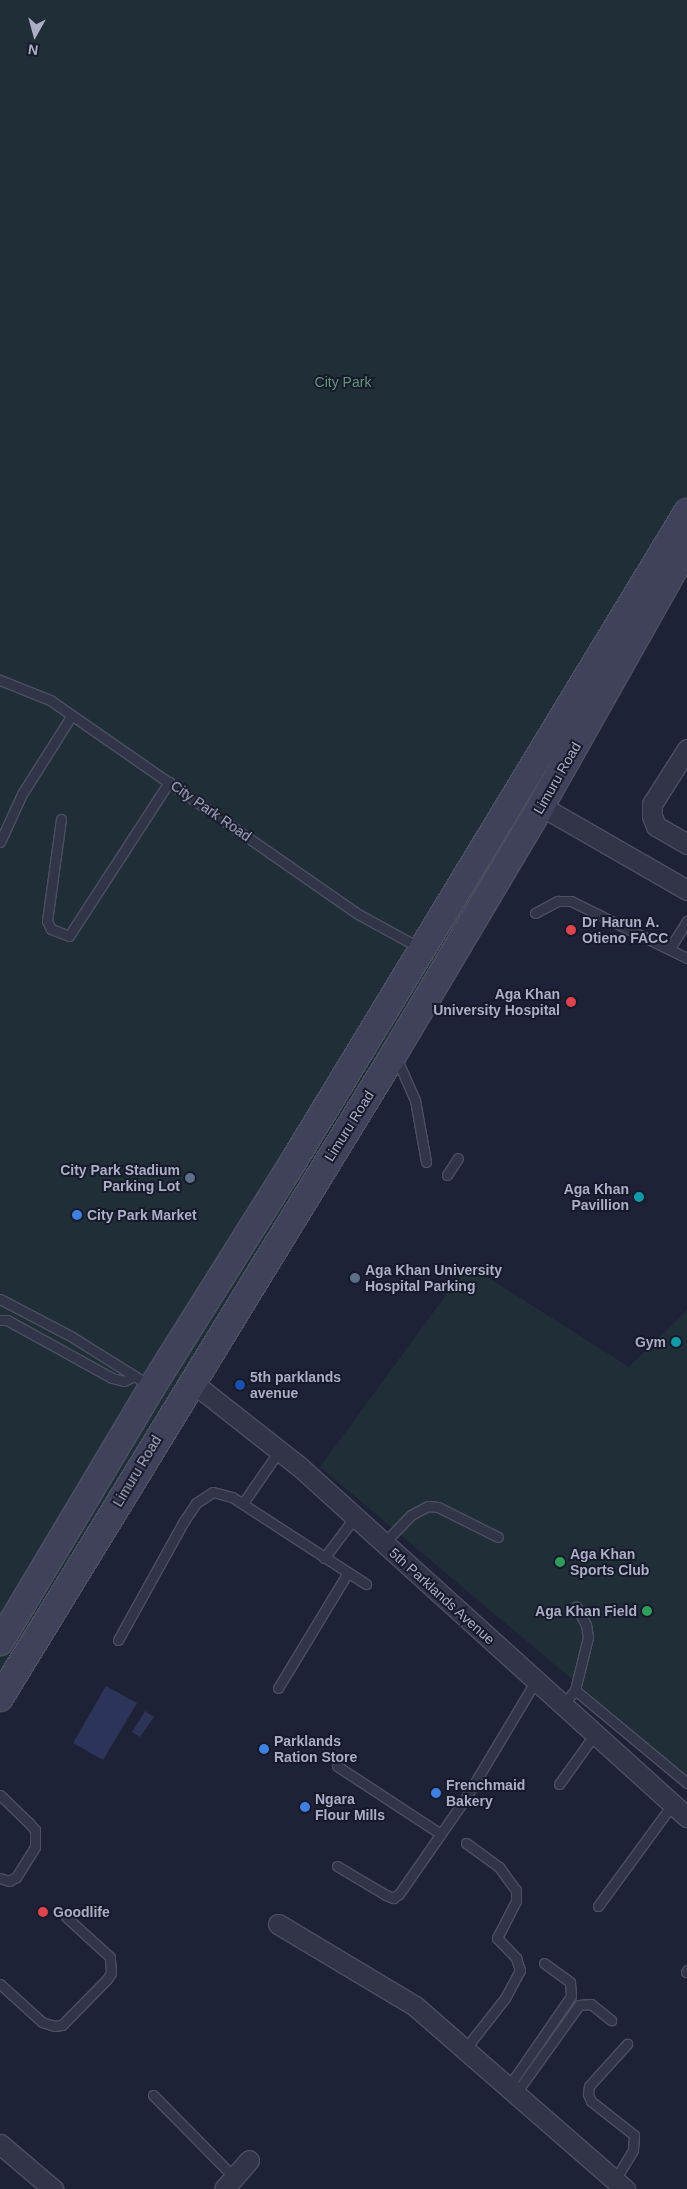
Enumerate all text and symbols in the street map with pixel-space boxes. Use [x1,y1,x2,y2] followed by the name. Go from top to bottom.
[10,10,60,60] north arrow
[27,41,39,58] text: N
[315,374,371,390] park label: City Park
[530,739,584,817] street label: Limuru Road
[168,777,254,845] street label: City Park Road
[582,914,668,946] place label: Dr Harun A. Otieno FACC
[564,923,578,937] marker: Dr Harun A. Otieno FACC
[433,986,560,1019] place label: Aga Khan University Hospital
[564,995,578,1009] marker: Aga Khan University Hospital
[321,1088,377,1164] street label: Limuru Road
[60,1162,180,1194] place label: City Park Stadium Parking Lot
[184,1172,196,1184] marker: City Park Stadium Parking Lot
[564,1181,629,1214] place label: Aga Khan Pavillion
[633,1191,645,1203] marker: Aga Khan Pavillion
[87,1207,197,1223] place label: City Park Market
[71,1209,83,1221] marker: City Park Market
[365,1262,502,1294] place label: Aga Khan University Hospital Parking
[349,1272,361,1284] marker: Aga Khan University Hospital Parking
[635,1334,666,1350] place label: Gym
[670,1336,682,1348] marker: Gym
[250,1369,341,1401] place label: 5th parklands avenue
[234,1379,246,1391] marker: 5th parklands avenue
[109,1432,165,1510] street label: Limuru Road
[386,1544,498,1648] street label: 5th Parklands Avenue
[570,1546,649,1578] place label: Aga Khan Sports Club
[554,1556,566,1568] marker: Aga Khan Sports Club
[535,1603,637,1619] place label: Aga Khan Field
[641,1605,653,1617] marker: Aga Khan Field
[274,1733,357,1765] place label: Parklands Ration Store
[258,1743,270,1755] marker: Parklands Ration Store
[446,1777,525,1810] place label: Frenchmaid Bakery
[430,1787,442,1799] marker: Frenchmaid Bakery
[315,1791,385,1824] place label: Ngara Flour Mills
[299,1801,311,1813] marker: Ngara Flour Mills
[53,1904,110,1920] place label: Goodlife
[37,1906,49,1918] marker: Goodlife

